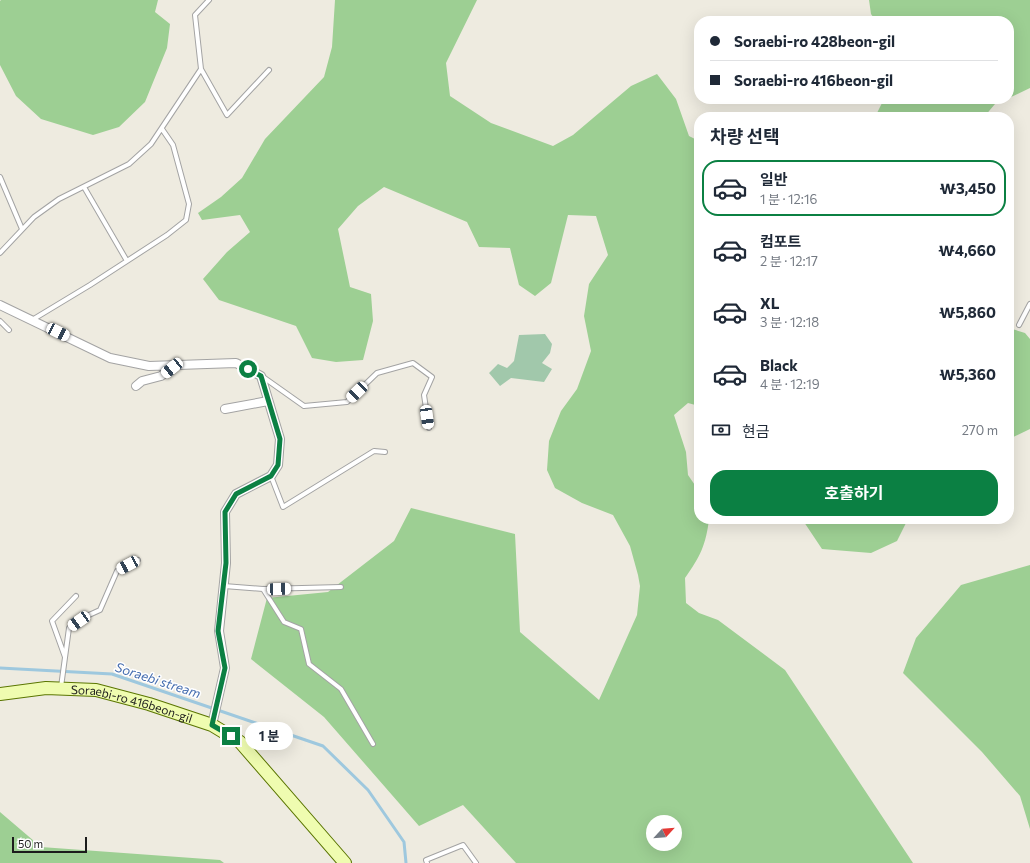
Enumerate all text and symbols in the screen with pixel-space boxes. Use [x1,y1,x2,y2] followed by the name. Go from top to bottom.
[734,32,895,50] text: Soraebi-ro 428beon-gil
[734,71,893,89] text: Soraebi-ro 416beon-gil
[710,125,780,147] text: 차량 선택
[712,170,748,206] icon: car
[760,170,788,188] text: 일반
[940,179,996,197] text: ₩3,450
[760,191,817,207] text: 1 분 · 12:16
[712,232,748,268] icon: car
[760,232,801,250] text: 컴포트
[939,241,996,259] text: ₩4,660
[760,253,818,269] text: 2 분 · 12:17
[712,294,748,330] icon: car
[760,294,779,312] text: XL
[939,303,996,321] text: ₩5,860
[760,314,819,330] text: 3 분 · 12:18
[45,321,71,343] car
[159,356,185,380] car
[712,356,748,392] icon: car
[760,356,798,374] text: Black
[239,360,257,378] route start
[940,365,996,383] text: ₩5,360
[760,376,820,392] text: 4 분 · 12:19
[344,379,370,405] car
[419,404,435,430] car
[710,419,732,441] icon: cash
[742,422,770,440] text: 현금
[962,422,998,438] text: 270 m
[710,470,998,516] button: 호출하기
[115,554,141,576] car
[267,583,291,595] car
[66,609,92,633] car
[113,659,203,701] water label: Soraebi stream
[71,682,194,725] street label: Soraebi-ro 416beon-gil
[245,722,293,750] callout: 1 분
[222,727,240,745] route end
[259,728,279,744] text: 1 분
[646,815,682,851] north arrow
[646,815,682,851] map controls
[12,835,87,854] scale bar
[18,837,43,850] text: 50 m

